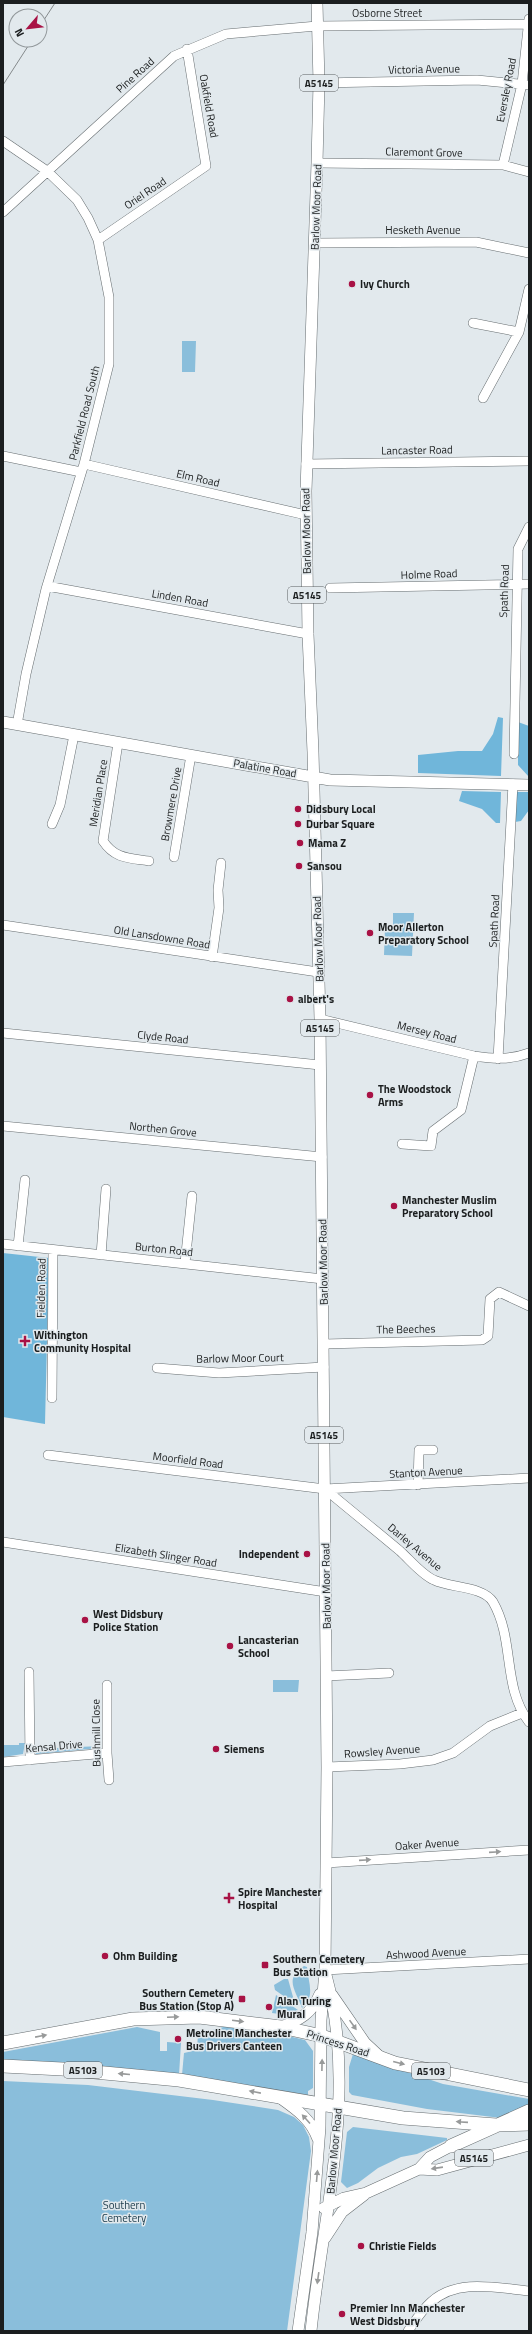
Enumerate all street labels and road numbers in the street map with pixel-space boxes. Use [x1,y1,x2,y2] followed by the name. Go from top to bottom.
[352,5,422,21] street label: Osborne Street
[112,53,158,97] street label: Pine Road
[492,56,520,124] street label: Eversley Road
[388,60,460,78] street label: Victoria Avenue
[196,73,222,139] street label: Oakfield Road
[300,75,338,91] road number: A5145
[385,143,463,161] street label: Claremont Grove
[307,164,326,250] street label: Barlow Moor Road
[121,173,169,213] street label: Oriel Road
[385,222,461,238] street label: Hesketh Avenue
[64,364,104,462] street label: Parkfield Road South
[381,441,453,459] street label: Lancaster Road
[175,465,221,491] street label: Elm Road
[297,488,315,574] street label: Barlow Moor Road
[495,564,513,618] street label: Spath Road
[400,565,458,583] street label: Holme Road
[150,585,210,611] street label: Linden Road
[288,587,326,603] road number: A5145
[232,755,298,781] street label: Palatine Road
[85,758,111,828] street label: Meridian Place
[157,765,185,842] street label: Browmere Drive
[485,894,503,948] street label: Spath Road
[308,896,327,982] street label: Barlow Moor Road
[113,921,212,953] street label: Old Lansdowne Road
[396,1017,459,1047] street label: Mersey Road
[301,1020,339,1036] road number: A5145
[137,1026,190,1048] street label: Clyde Road
[129,1118,198,1141] street label: Northen Grove
[314,1219,332,1305] street label: Barlow Moor Road
[134,1238,194,1260] street label: Burton Road
[32,1258,50,1318] street label: Fielden Road
[376,1320,436,1338] street label: The Beeches
[196,1349,284,1367] street label: Barlow Moor Court
[305,1427,343,1443] road number: A5145
[152,1448,224,1472] street label: Moorfield Road
[389,1462,464,1482] street label: Stanton Avenue
[384,1519,446,1575] street label: Darley Avenue
[114,1539,218,1571] street label: Elizabeth Slinger Road
[317,1543,335,1629] street label: Barlow Moor Road
[87,1699,105,1767] street label: Bushmill Close
[25,1735,84,1756] street label: Kensal Drive
[344,1740,421,1762] street label: Rowsley Avenue
[394,1834,460,1854] street label: Oaker Avenue
[386,1943,467,1963] street label: Ashwood Avenue
[304,2025,372,2061] street label: Princess Road
[64,2062,102,2078] road number: A5103
[412,2063,450,2079] road number: A5103
[322,2107,346,2195] street label: Barlow Moor Road
[455,2150,493,2166] road number: A5145

